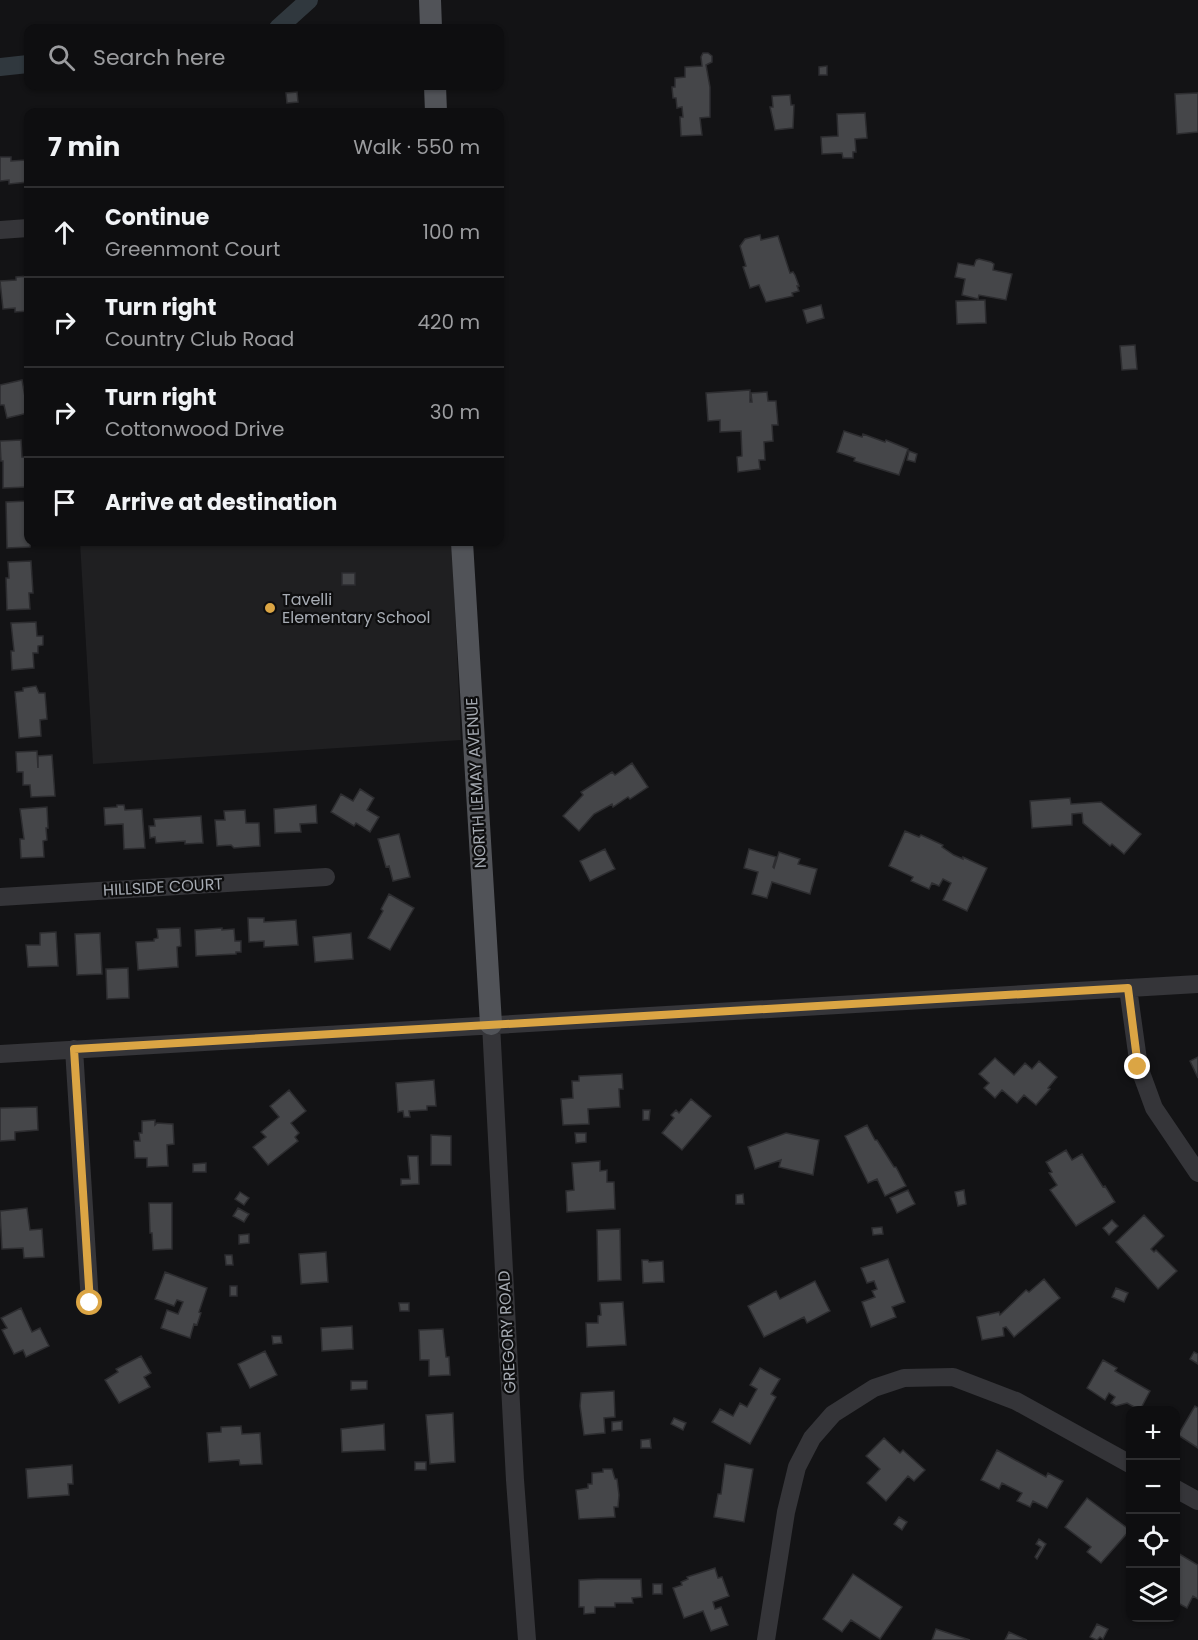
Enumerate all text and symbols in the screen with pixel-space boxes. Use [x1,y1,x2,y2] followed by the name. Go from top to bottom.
[24,24,504,90] search box
[45,41,78,74] icon: search
[93,42,226,73] text: Search here
[48,129,120,165] text: 7 min
[353,133,480,161] text: Walk · 550 m
[105,202,209,233] text: Continue
[48,216,81,249] icon: ahead
[423,218,480,246] text: 100 m
[105,235,280,263] text: Greenmont Court
[105,292,216,323] text: Turn right
[48,306,81,339] icon: right
[417,308,480,336] text: 420 m
[105,325,294,353] text: Country Club Road
[105,382,216,413] text: Turn right
[48,396,81,429] icon: right
[430,398,480,426] text: 30 m
[105,415,284,443] text: Cottonwood Drive
[48,486,81,519] icon: arrive
[105,487,337,518] text: Arrive at destination
[282,588,430,629] place label: Tavelli Elementary School
[263,601,277,615] marker: Tavelli Elementary School
[460,697,492,869] street label: NORTH LEMAY AVENUE
[102,872,224,902] street label: HILLSIDE COURT
[1124,1053,1150,1079] route end
[492,1270,522,1394] street label: GREGORY ROAD
[76,1289,102,1315] route start
[1126,1406,1180,1622] map controls
[1126,1406,1180,1460] button: +
[1126,1460,1180,1514] button: −
[1126,1514,1180,1568] button: locate
[1126,1568,1180,1622] button: layers

